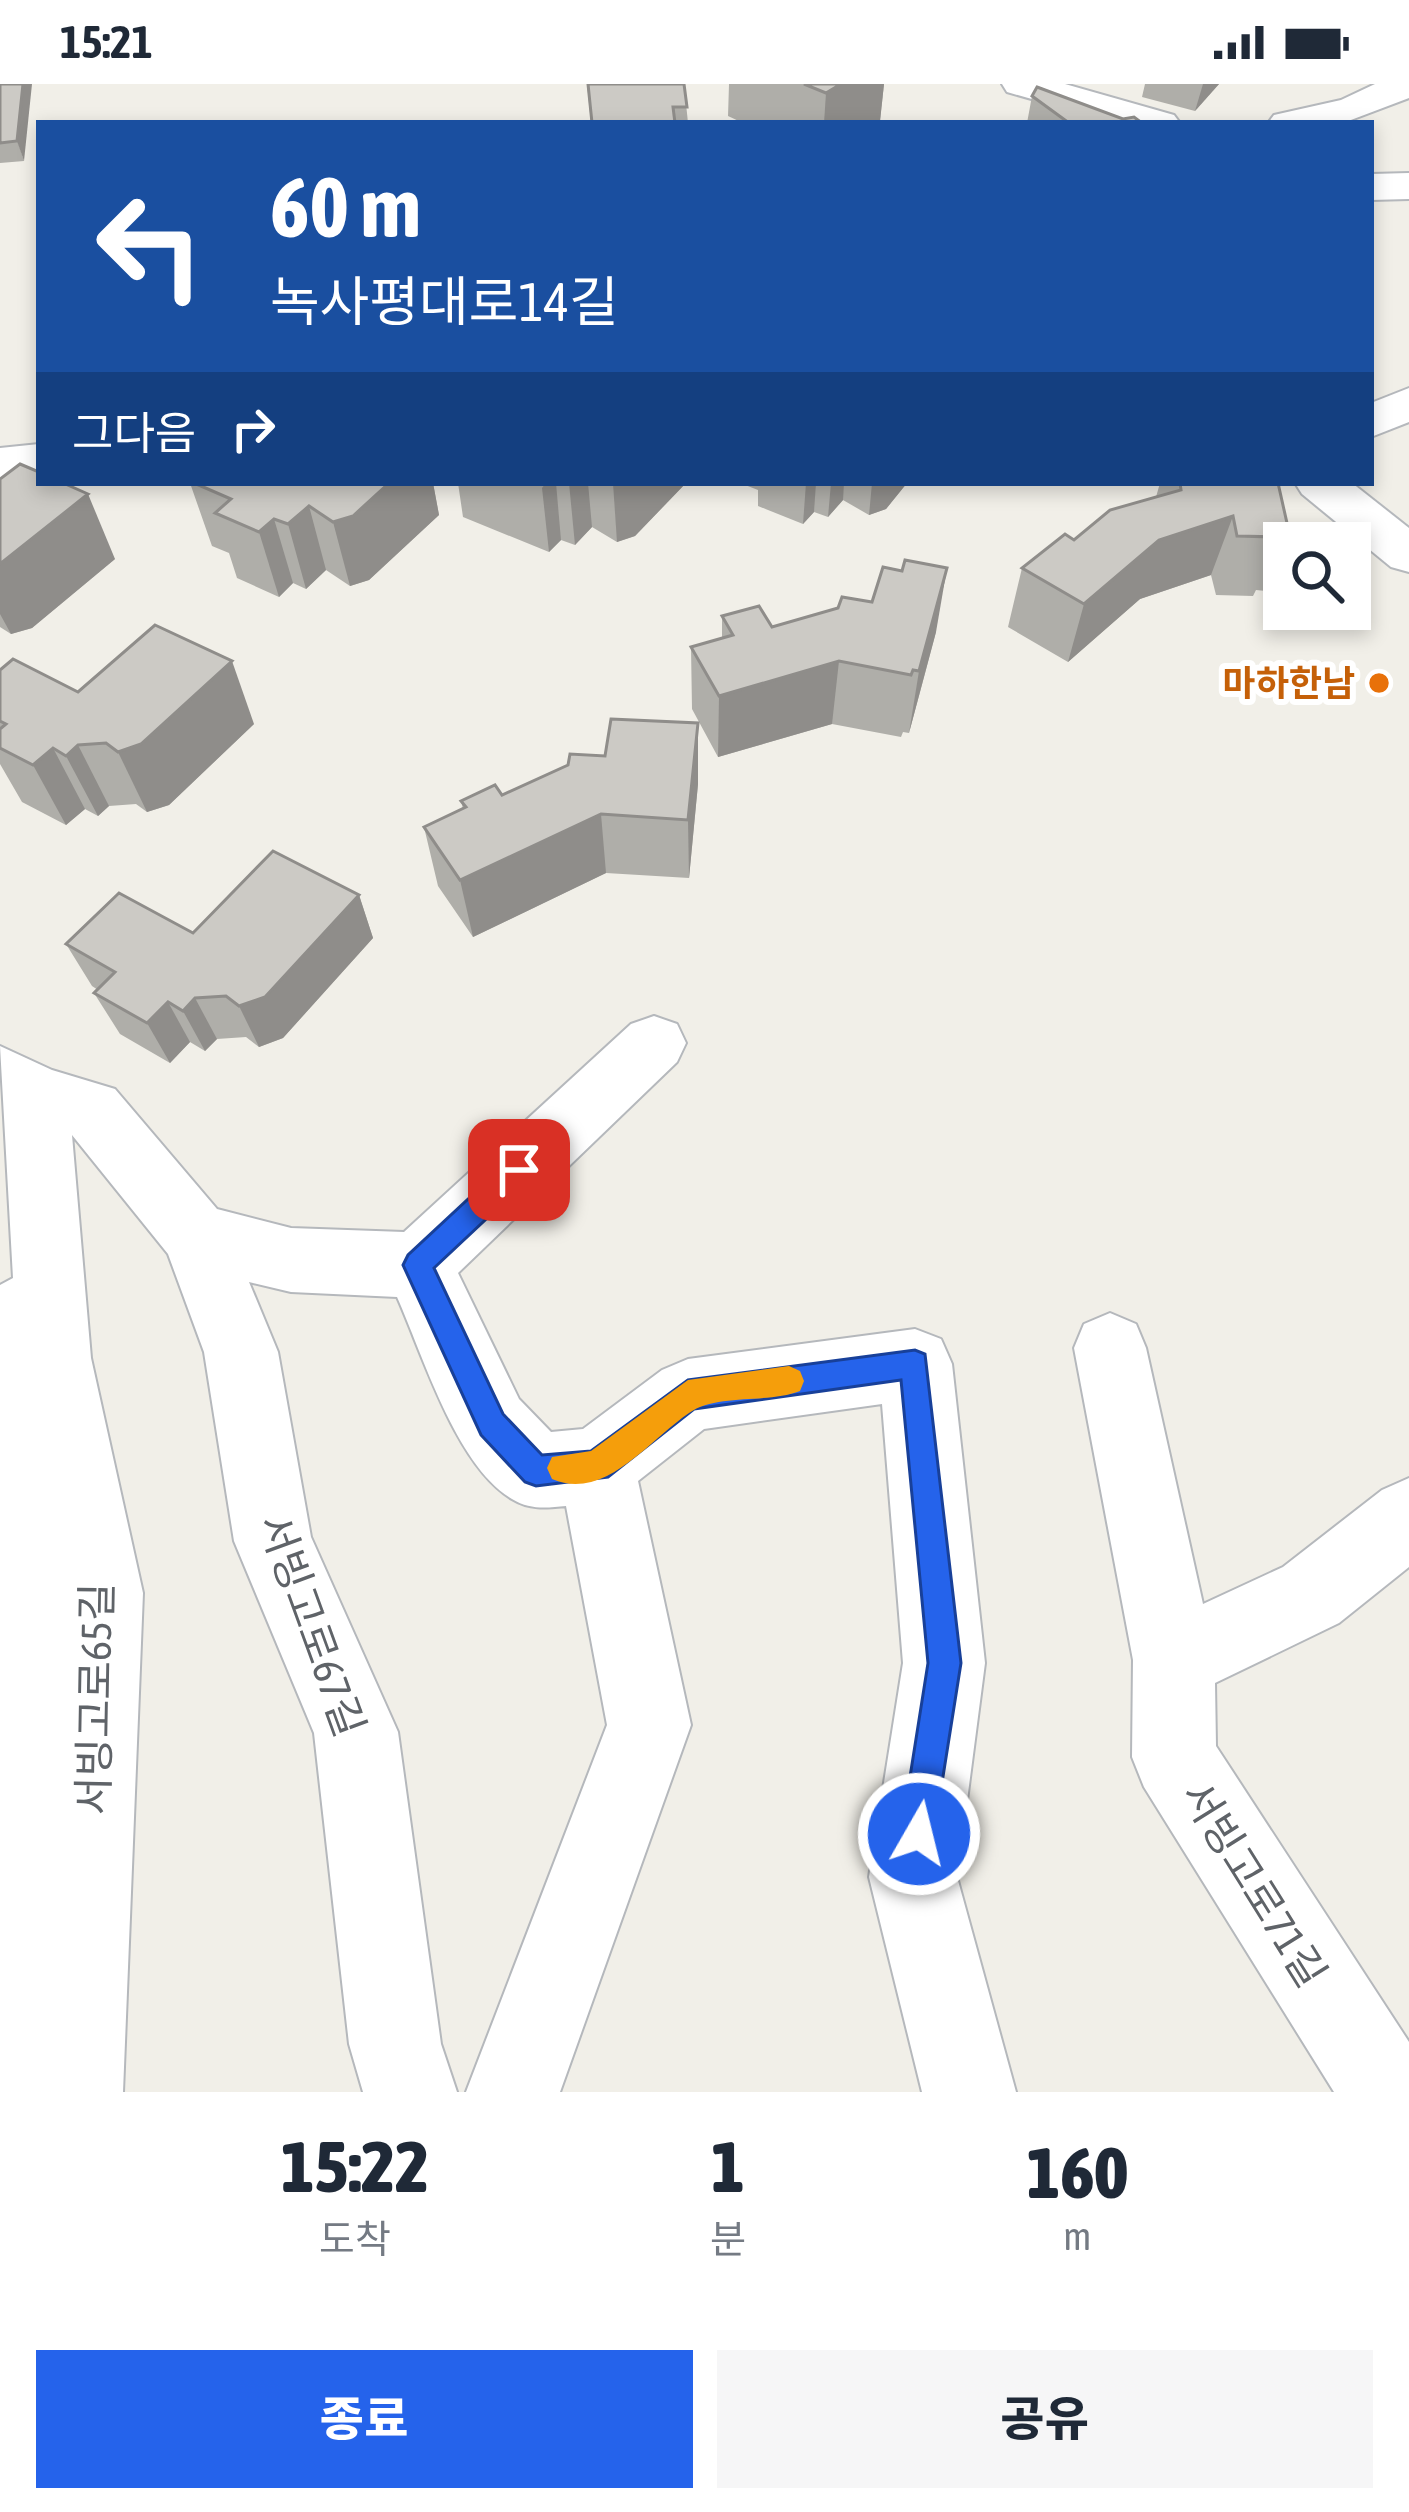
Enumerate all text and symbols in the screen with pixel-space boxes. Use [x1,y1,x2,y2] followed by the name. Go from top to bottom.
[60,16,153,68] text: 15:21
[270,159,421,255] text: 60 m
[72,168,228,324] icon: left
[270,271,619,332] text: 녹사평대로14길
[220,396,286,462] icon: right
[72,407,196,459] text: 그다음
[1263,522,1371,630] map controls
[1263,522,1371,630] button: search
[1223,662,1355,704] place label: 마하한남
[1366,670,1392,696] marker: 마하한남
[468,1119,570,1221] pin
[486,1137,552,1203] icon: arrive
[250,1507,374,1743] street label: 서빙고로67길
[69,1582,121,1816] street label: 서빙고로65길
[856,1771,982,1897] position arrow
[1172,1773,1336,1995] street label: 서빙고로71길
[281,2125,429,2207] text: 15:22
[711,2125,745,2207] text: 1
[1027,2131,1128,2213] text: 160
[1063,2214,1091,2258] text: m
[319,2217,391,2261] text: 도착
[710,2217,746,2261] text: 분
[36,2350,693,2488] button: 종료
[717,2350,1373,2488] button: 공유

